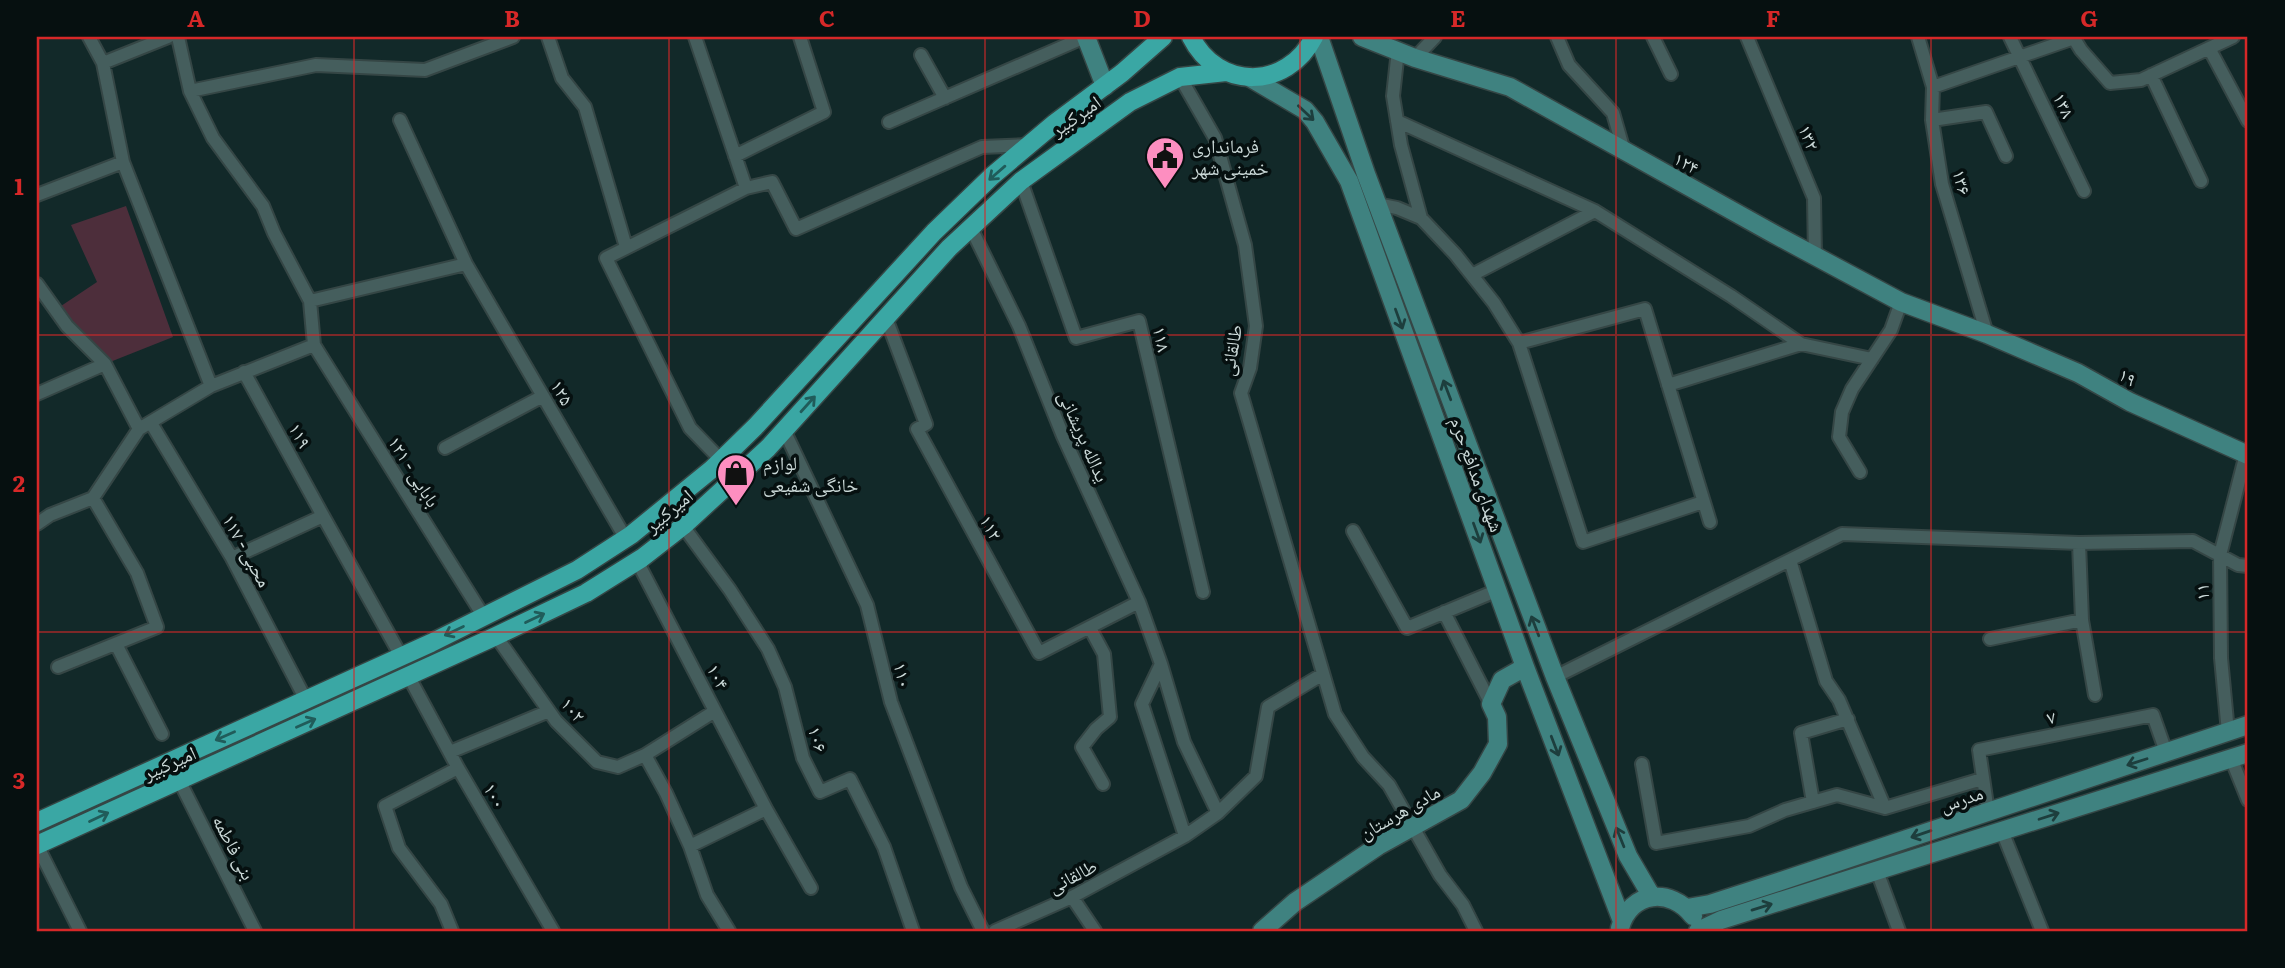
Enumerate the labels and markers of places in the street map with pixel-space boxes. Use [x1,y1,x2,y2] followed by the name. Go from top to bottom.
[1191,131,1269,181] place label: فرمانداری خمینی شهر
[1144,135,1186,190] public building icon: فرمانداری خمینی شهر
[763,448,858,498] place label: لوازم خانگی شفیعی
[715,452,757,507] shop icon: لوازم خانگی شفیعی

